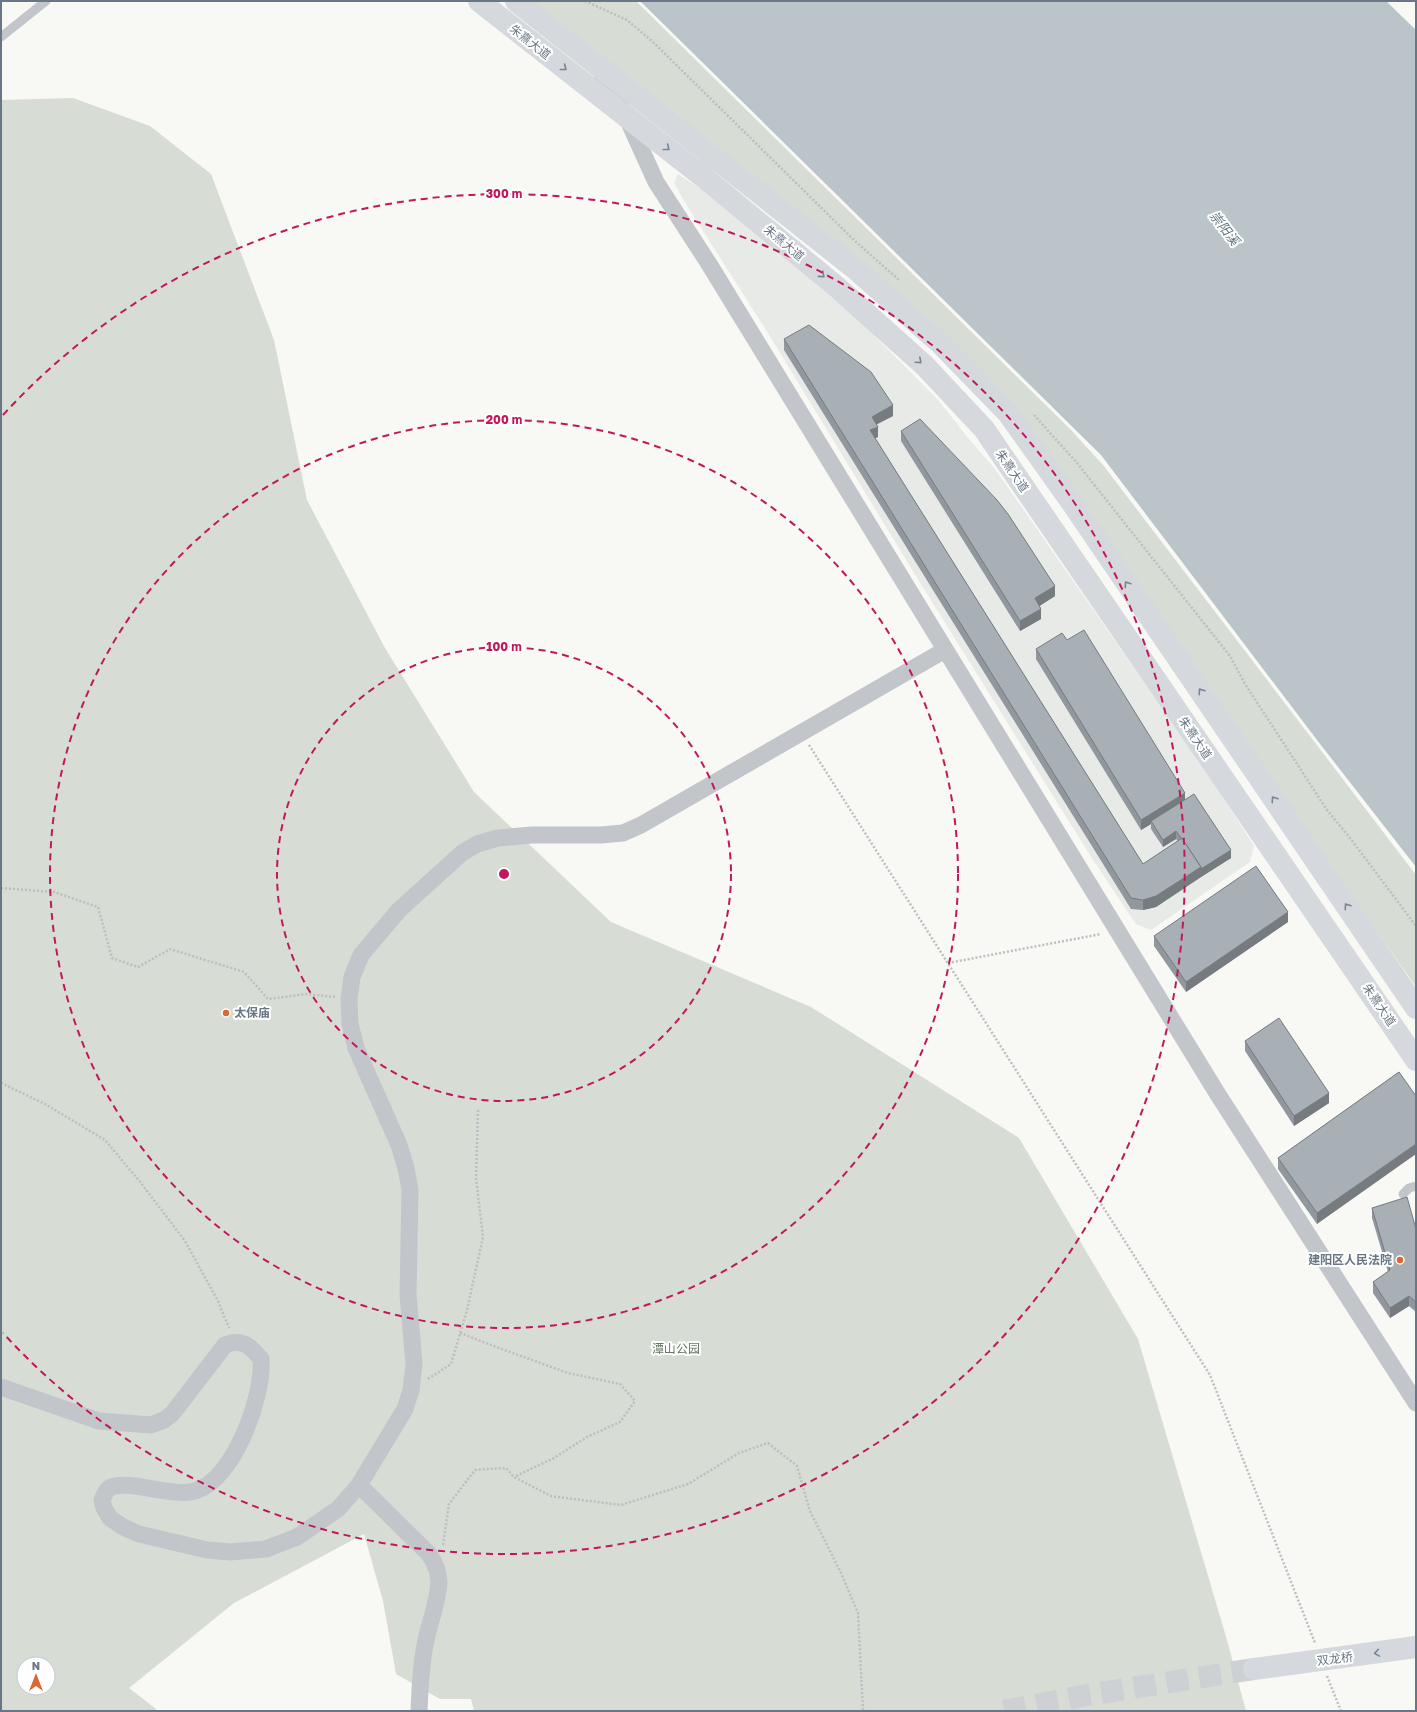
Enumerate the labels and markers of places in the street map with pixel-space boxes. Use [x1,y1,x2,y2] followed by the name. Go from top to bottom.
[497,867,511,881] centre of rings
[234,1005,270,1020] place label: 太保庙
[221,1008,231,1018] marker: 太保庙
[1308,1252,1392,1267] place label: 建阳区人民法院
[1395,1255,1405,1265] marker: 建阳区人民法院

